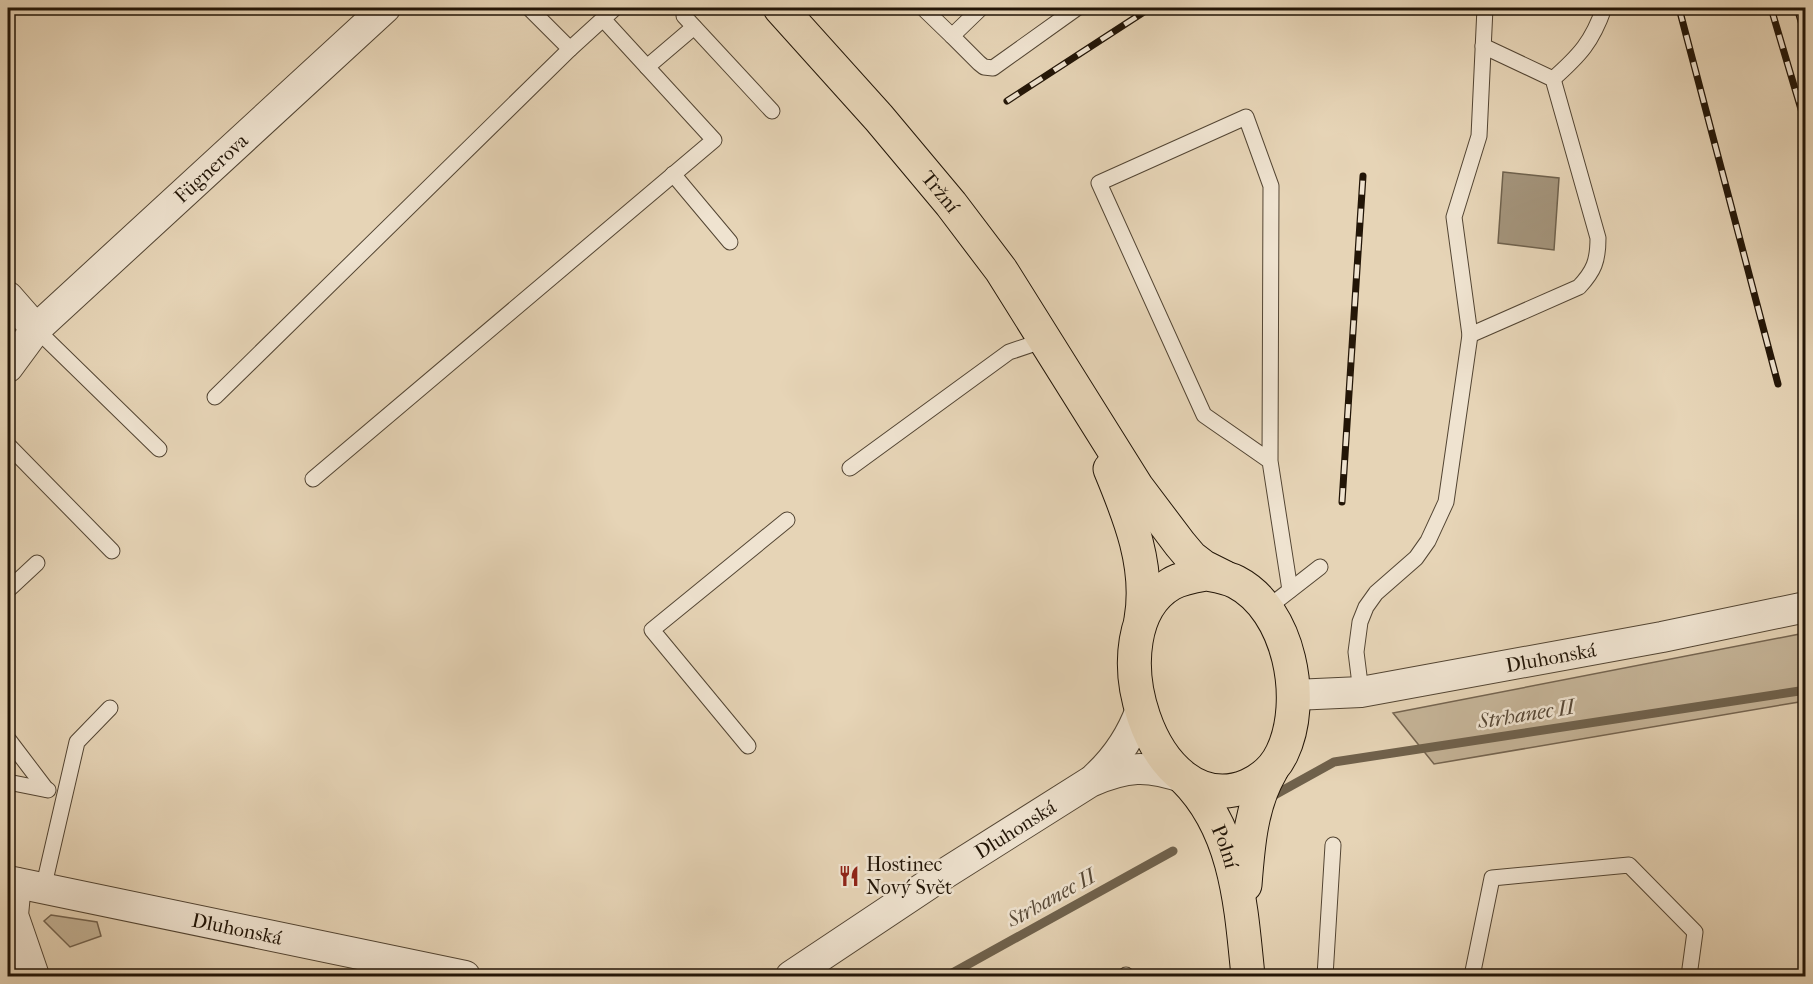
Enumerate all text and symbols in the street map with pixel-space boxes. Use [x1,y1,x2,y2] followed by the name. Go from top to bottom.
[170,128,253,207] street label: Fügnerova
[917,166,965,218] street label: Tržní
[1504,638,1599,677] street label: Dluhonská
[1475,694,1579,734] water label: Strhanec II
[970,795,1061,863] street label: Dluhonská
[1207,821,1244,872] street label: Polní
[866,853,952,899] place label: Hostinec Nový Svět
[1002,863,1102,933] water label: Strhanec II
[837,864,861,888] restaurant icon: Hostinec Nový Svět
[190,908,285,949] street label: Dluhonská

